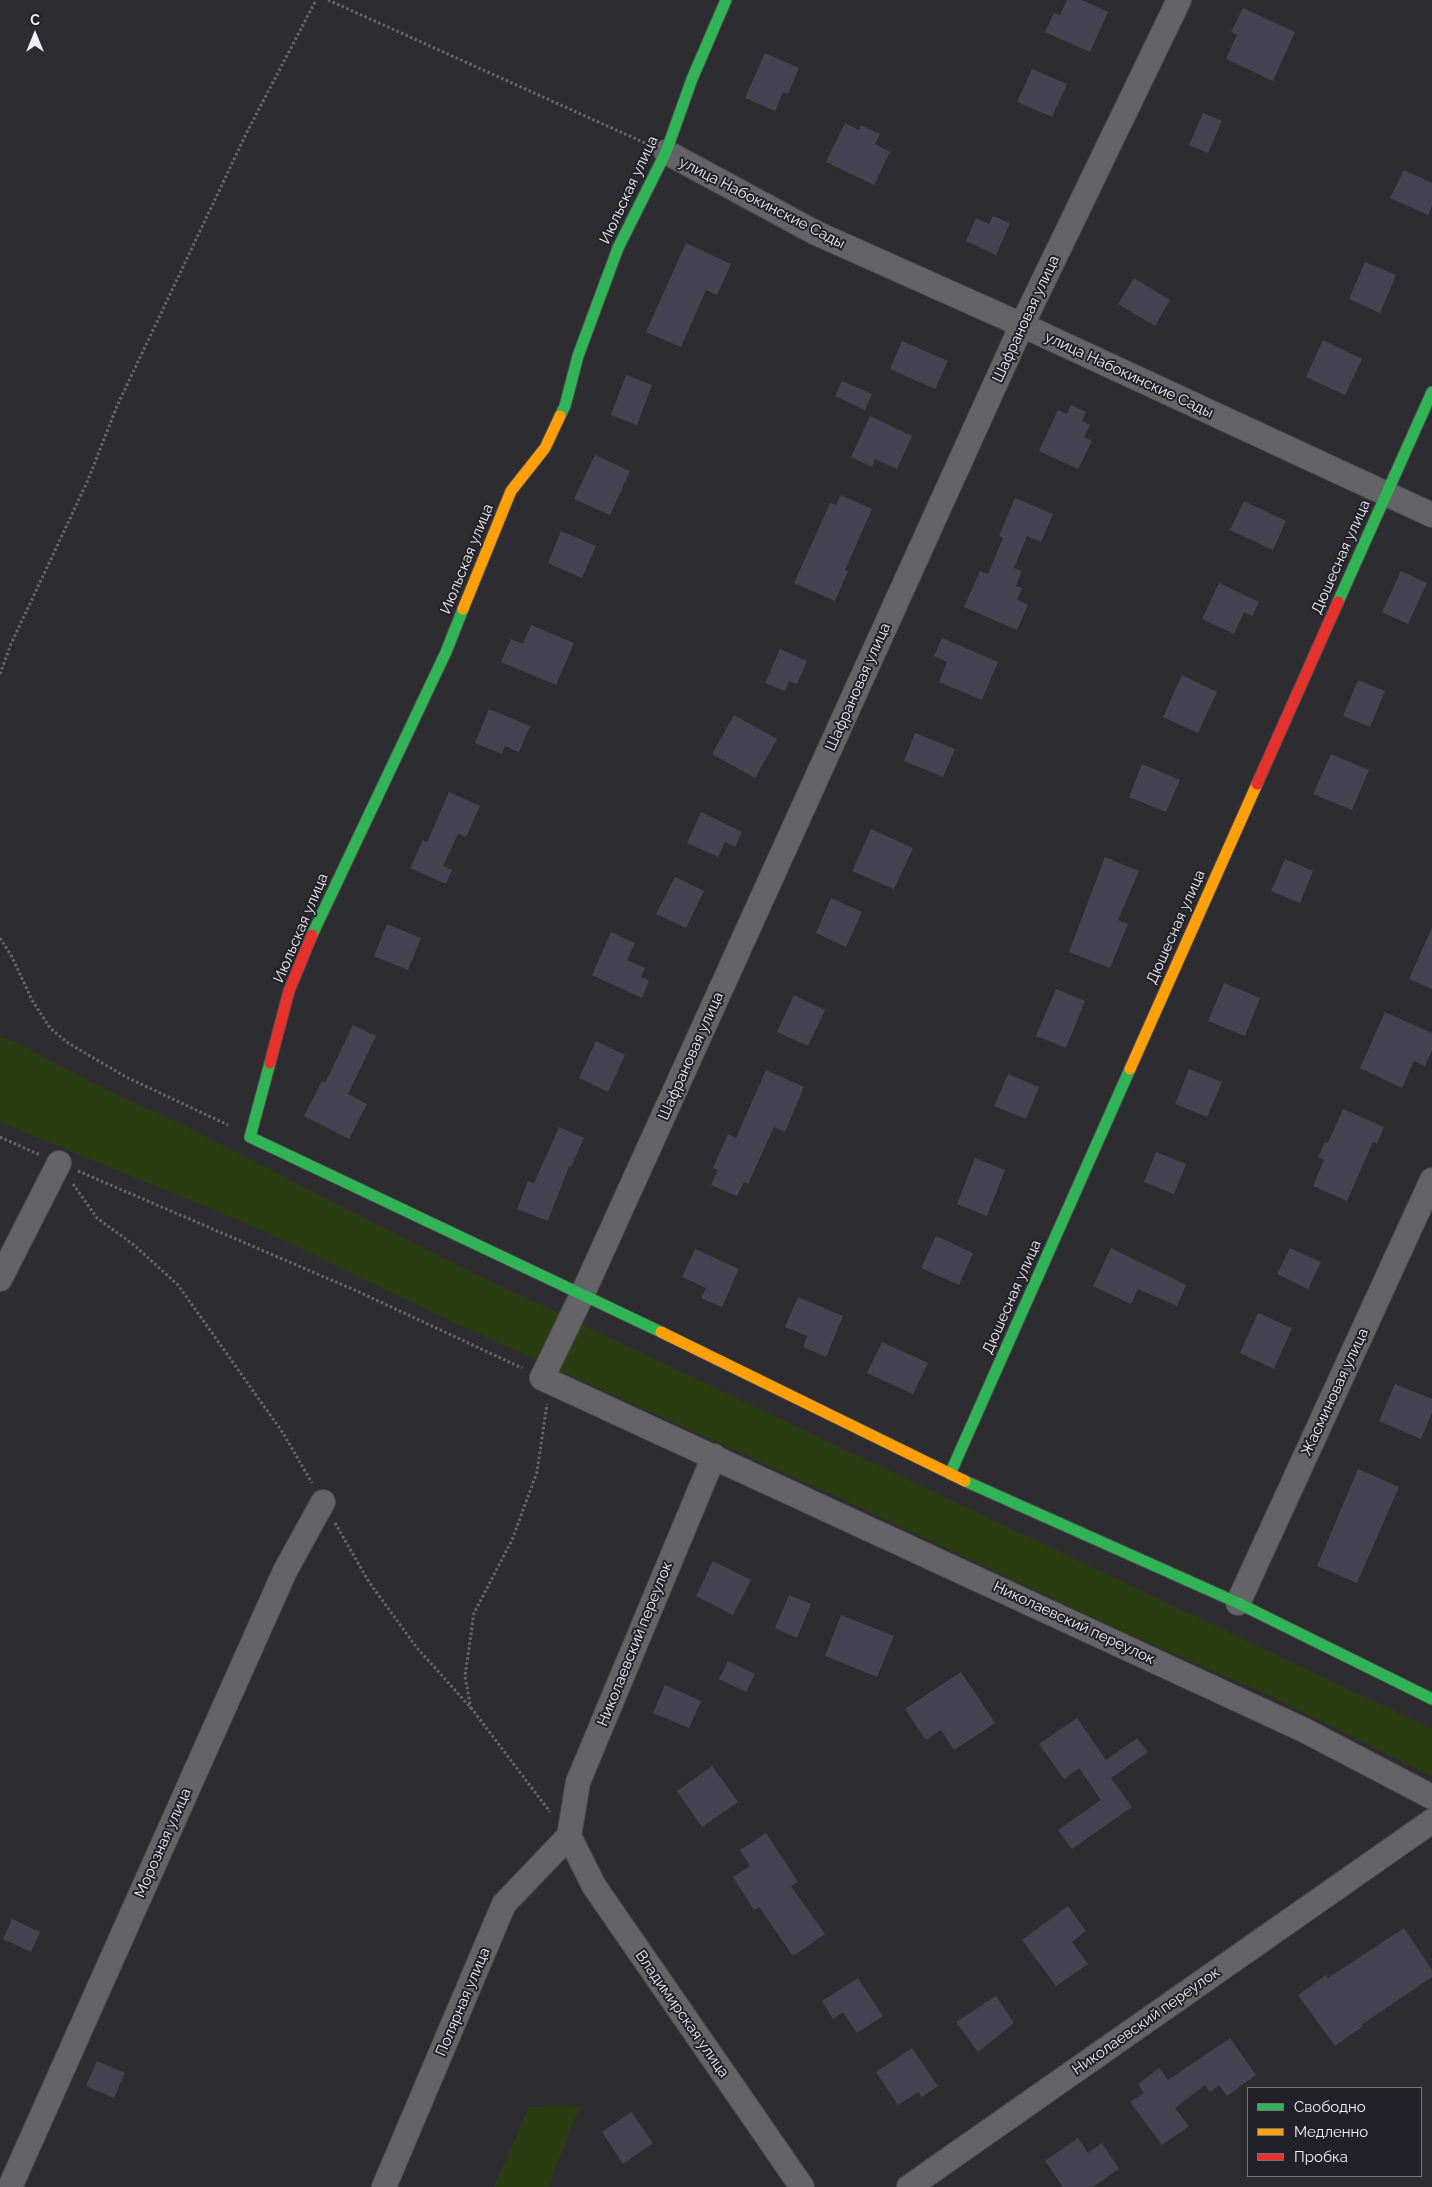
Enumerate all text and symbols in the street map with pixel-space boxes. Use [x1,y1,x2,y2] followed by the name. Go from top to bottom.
[10,10,60,60] north arrow
[30,12,40,28] text: С
[596,133,662,247] street label: Июльская улица
[676,153,848,253] street label: улица Набокинские Сады
[989,253,1063,385] street label: Шафрановая улица
[1042,328,1216,422] street label: улица Набокинские Сады
[1308,497,1374,617] street label: Дюшесная улица
[437,501,497,617] street label: Июльская улица
[822,620,894,754] street label: Шафрановая улица
[1143,867,1209,987] street label: Дюшесная улица
[270,871,332,985] street label: Июльская улица
[655,989,727,1123] street label: Шафрановая улица
[979,1237,1045,1357] street label: Дюшесная улица
[1298,1325,1372,1459] street label: Жасминовая улица
[594,1559,676,1729] street label: Николаевский переулок
[990,1578,1158,1668] street label: Николаевский переулок
[131,1785,195,1901] street label: Морозная улица
[432,1945,494,2059] street label: Полярная улица
[631,1947,733,2081] street label: Владимирская улица
[1069,1963,1223,2079] street label: Николаевский переулок
[1247,2087,1422,2177] legend
[1294,2098,1366,2116] text: Свободно
[1294,2123,1368,2141] text: Медленно
[1294,2148,1348,2166] text: Пробка

